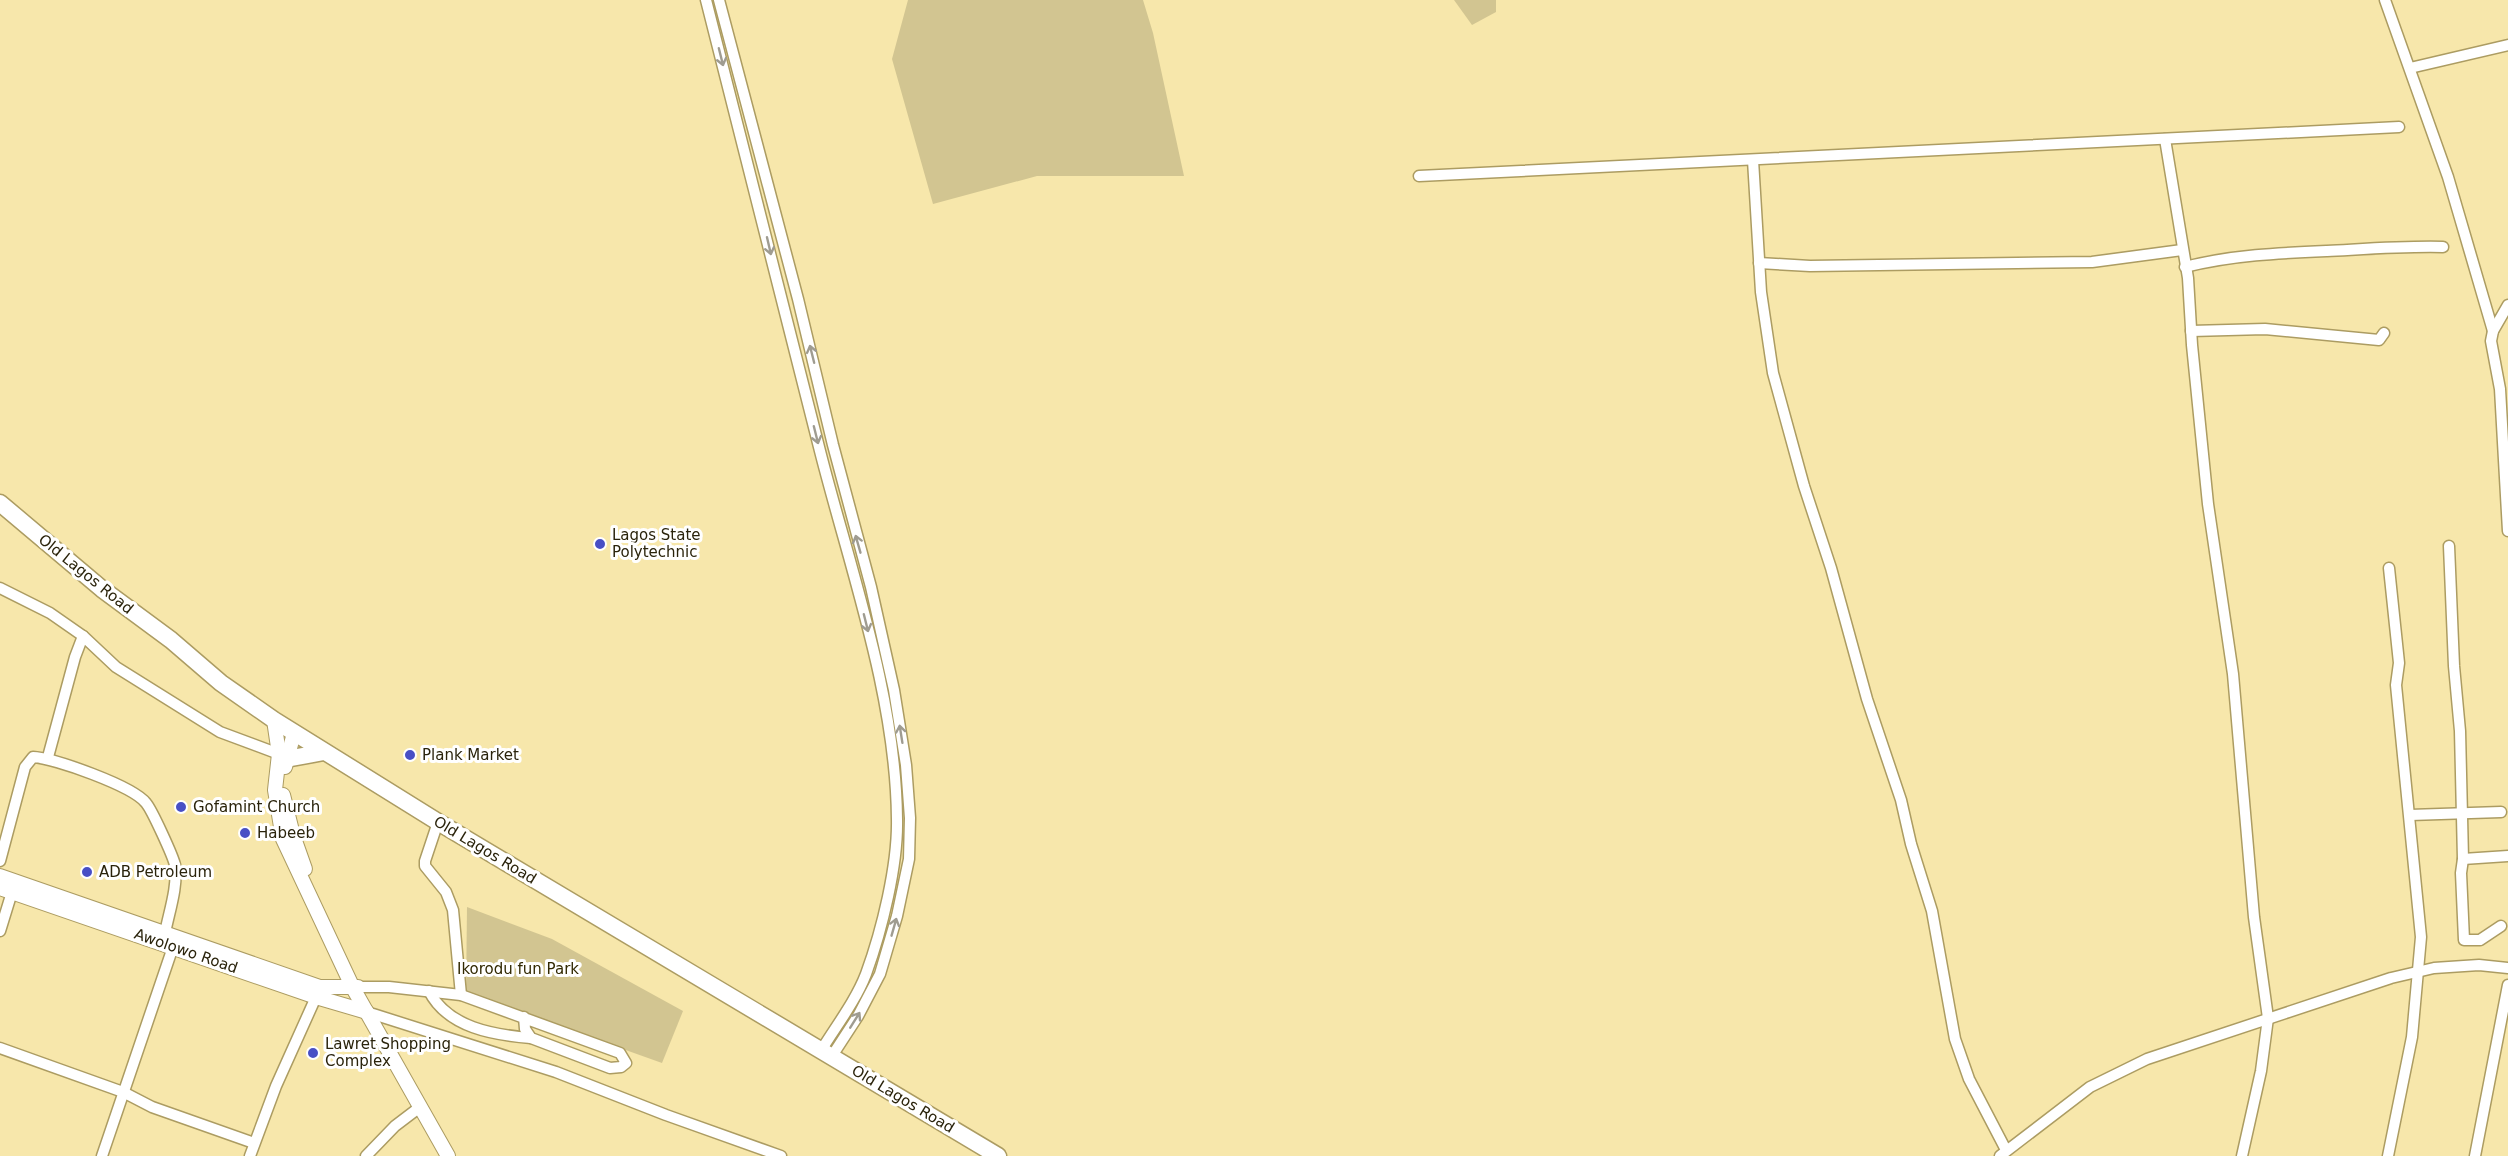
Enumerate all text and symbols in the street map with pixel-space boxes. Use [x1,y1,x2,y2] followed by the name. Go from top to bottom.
[715,47,727,66] one-way arrow
[764,235,775,255] one-way arrow
[806,345,818,364] one-way arrow
[810,425,822,444] one-way arrow
[612,526,701,561] place label: Lagos State Polytechnic
[35,530,137,618] street label: Old Lagos Road
[852,535,864,554] one-way arrow
[593,537,607,551] marker: Lagos State Polytechnic
[861,614,872,633] one-way arrow
[896,724,907,744] one-way arrow
[422,746,519,764] place label: Plank Market
[403,748,417,762] marker: Plank Market
[193,798,320,816] place label: Gofamint Church
[174,800,188,814] marker: Gofamint Church
[430,812,540,888] street label: Old Lagos Road
[257,824,315,842] place label: Habeeb
[238,826,252,840] marker: Habeeb
[99,863,212,881] place label: ADB Petroleum
[80,865,94,879] marker: ADB Petroleum
[889,918,900,937] one-way arrow
[132,925,240,977] street label: Awolowo Road
[457,960,579,978] park label: Ikorodu fun Park
[850,1012,862,1029] one-way arrow
[325,1035,451,1070] place label: Lawret Shopping Complex
[306,1046,320,1060] marker: Lawret Shopping Complex
[848,1061,958,1137] street label: Old Lagos Road

